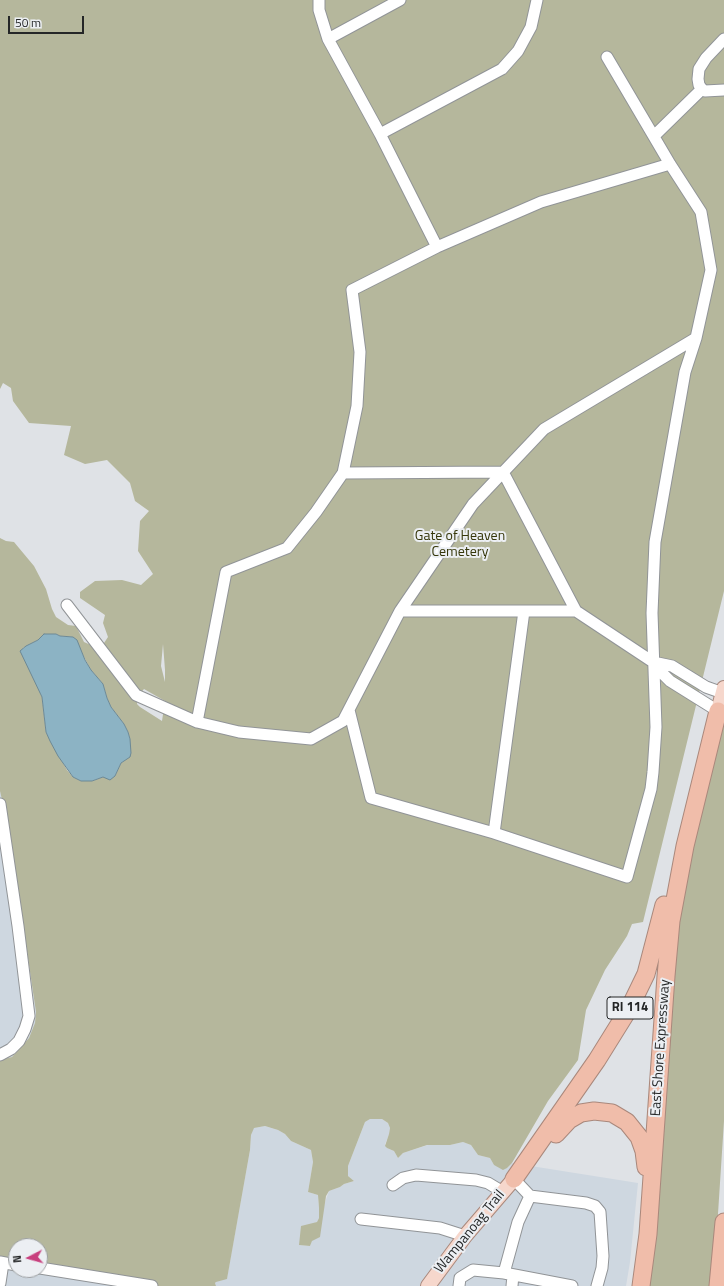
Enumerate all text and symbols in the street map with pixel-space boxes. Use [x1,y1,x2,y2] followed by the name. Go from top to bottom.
[10,8,86,34] scale bar
[15,13,41,32] text: 50 m
[415,529,505,562] park label: Gate of Heaven Cemetery
[648,979,674,1117] street label: East Shore Expressway
[607,997,653,1019] road number: RI 114
[431,1187,509,1277] street label: Wampanoag Trail
[8,1238,48,1278] north arrow
[9,1255,25,1264] text: N

